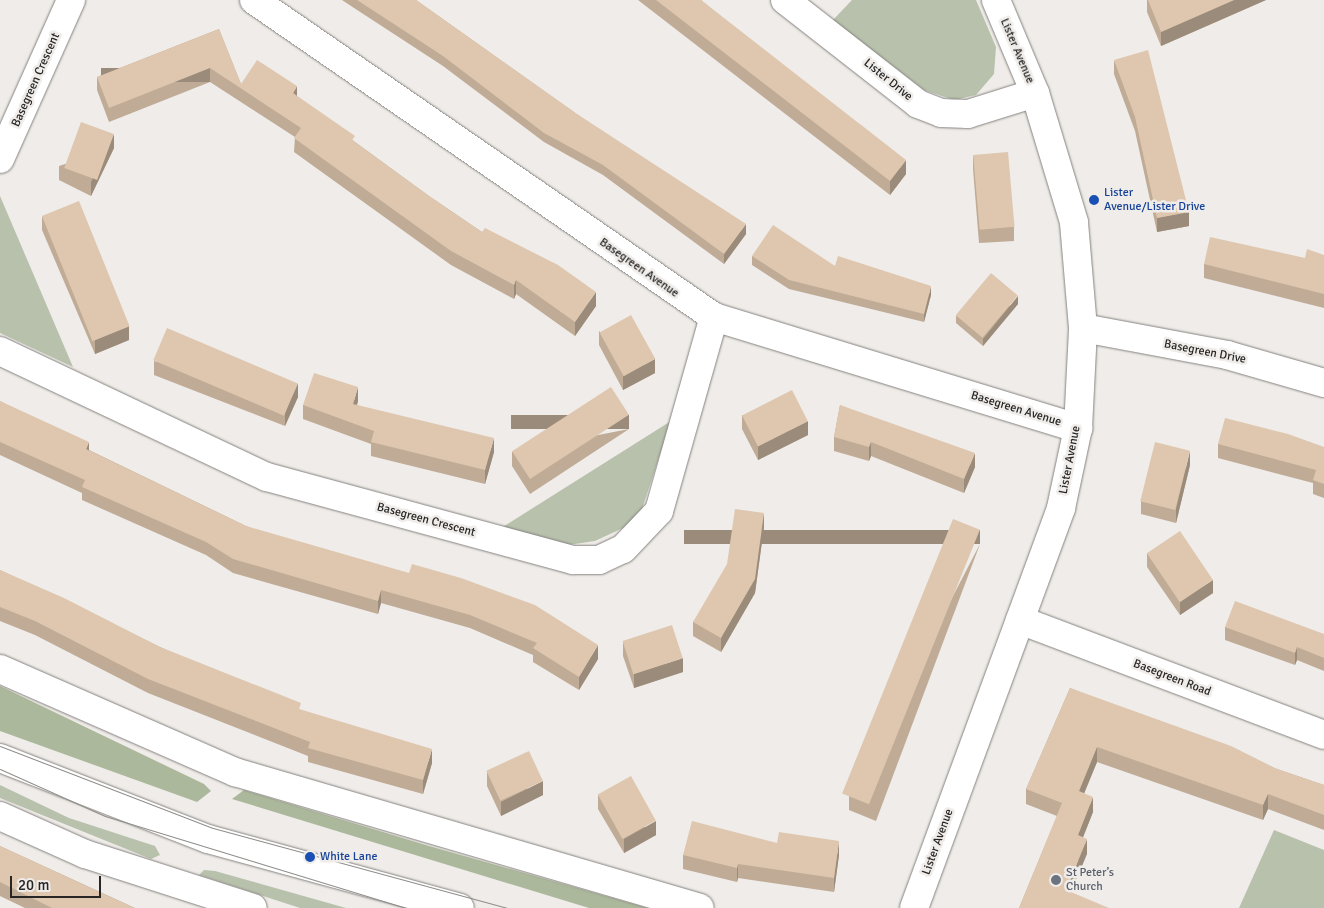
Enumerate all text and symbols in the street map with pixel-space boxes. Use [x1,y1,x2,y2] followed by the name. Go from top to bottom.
[997,16,1037,86] street label: Lister Avenue
[9,31,63,129] street label: Basegreen Crescent
[861,56,915,104] street label: Lister Drive
[1104,186,1205,214] place label: Lister Avenue/Lister Drive
[1088,194,1100,206] marker: Lister Avenue/Lister Drive
[596,235,682,301] street label: Basegreen Avenue
[1163,337,1247,367] street label: Basegreen Drive
[969,388,1063,430] street label: Basegreen Avenue
[1056,425,1084,495] street label: Lister Avenue
[375,500,477,540] street label: Basegreen Crescent
[1131,657,1213,699] street label: Basegreen Road
[919,807,957,877] street label: Lister Avenue
[320,850,377,864] place label: White Lane
[304,851,316,863] marker: White Lane
[12,866,104,898] scale bar
[1066,866,1114,894] place label: St Peter’s Church
[1050,874,1062,886] marker: St Peter’s Church
[18,876,49,894] text: 20 m

